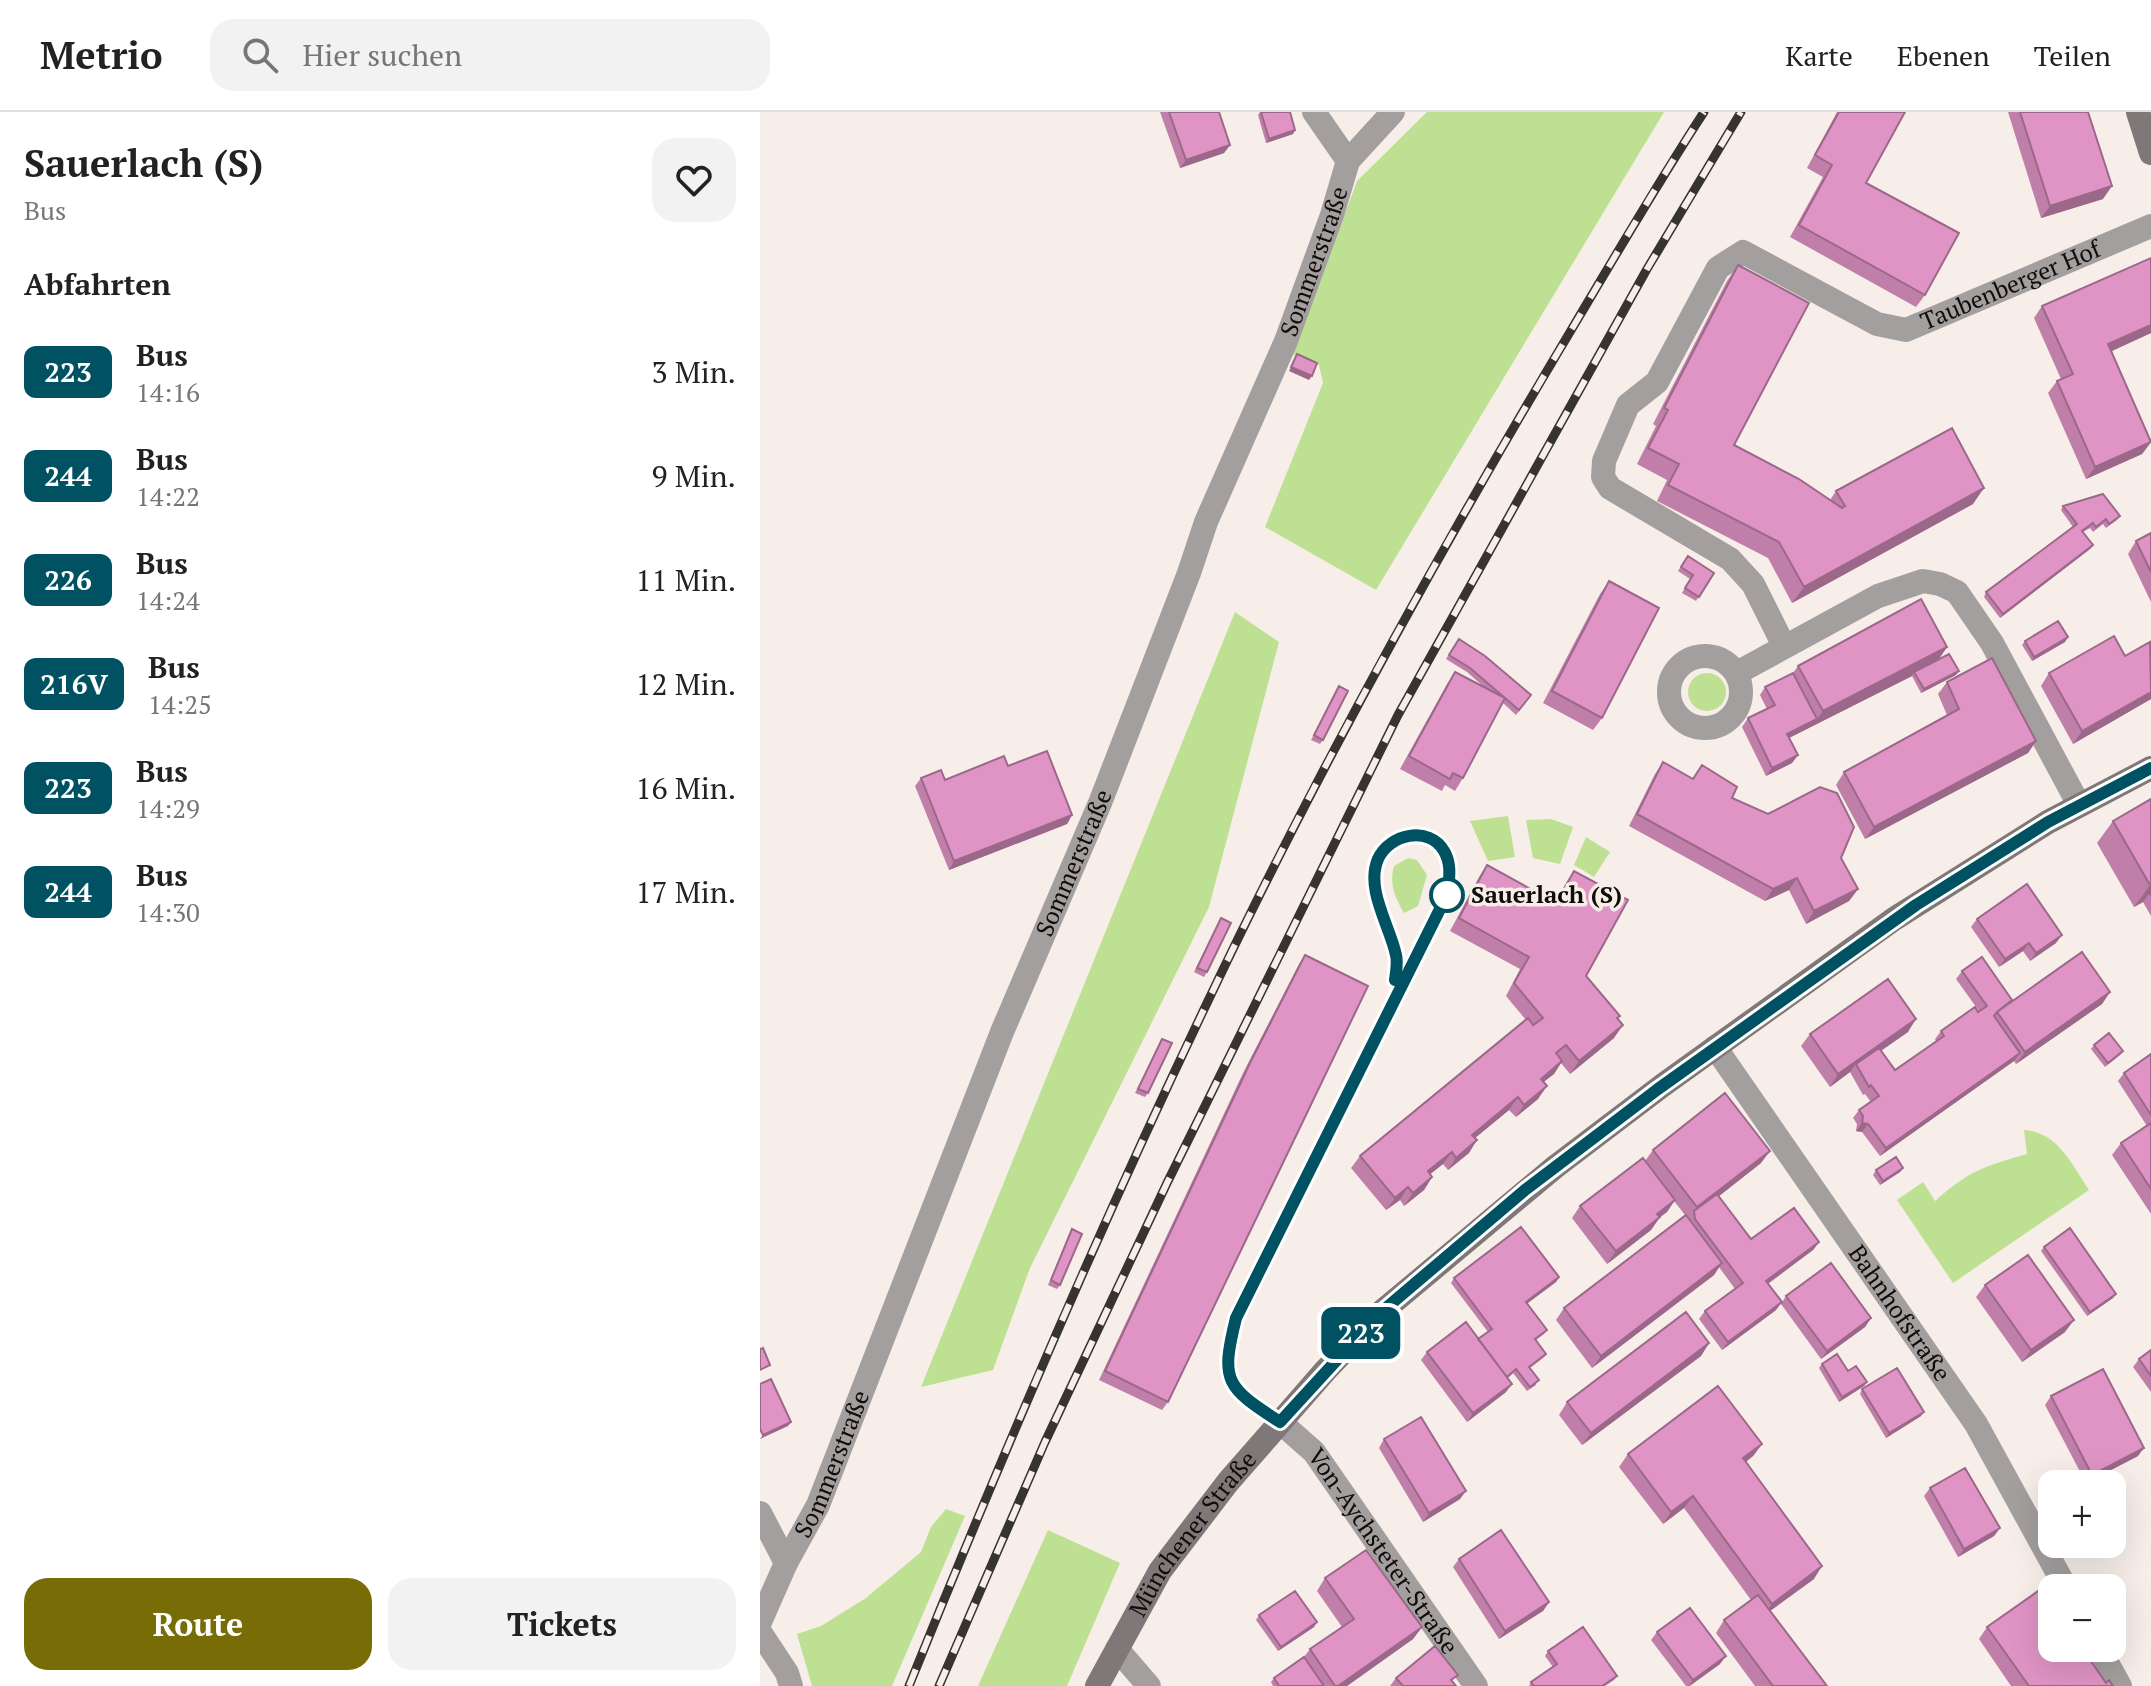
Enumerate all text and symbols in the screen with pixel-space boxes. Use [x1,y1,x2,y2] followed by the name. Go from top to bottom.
[210,19,770,91] search box
[40,30,162,80] text: Metrio
[238,33,282,77] icon: search
[302,35,462,75] text: Hier suchen
[1785,37,1853,74] text: Karte
[1897,37,1990,74] text: Ebenen
[2034,37,2111,74] text: Teilen
[24,138,263,188] text: Sauerlach (S)
[652,138,736,222] button: heart
[1272,183,1355,341] street label: Sommerstraße
[24,193,66,227] text: Bus
[1915,232,2107,337] street label: Taubenberger Hof
[24,264,171,304] text: Abfahrten
[136,335,188,375] text: Bus
[651,352,736,392] text: 3 Min.
[44,353,92,390] text: 223
[136,375,200,409] text: 14:16
[136,439,188,479] text: Bus
[651,456,736,496] text: 9 Min.
[44,457,92,494] text: 244
[136,479,200,513] text: 14:22
[136,543,188,583] text: Bus
[636,560,736,600] text: 11 Min.
[44,561,92,598] text: 226
[136,583,200,617] text: 14:24
[148,647,200,687] text: Bus
[636,664,736,704] text: 12 Min.
[40,665,108,702] text: 216V
[148,687,212,721] text: 14:25
[136,751,188,791] text: Bus
[636,768,736,808] text: 16 Min.
[44,769,92,806] text: 223
[1028,785,1119,941] street label: Sommerstraße
[136,791,200,825] text: 14:29
[136,855,188,895] text: Bus
[636,872,736,912] text: 17 Min.
[44,873,92,910] text: 244
[1430,878,1464,912] marker: Sauerlach (S)
[1471,878,1622,910] place label: Sauerlach (S)
[136,895,200,929] text: 14:30
[1842,1238,1959,1387] street label: Bahnhofstraße
[1315,1307,1407,1359] line badge: 223
[1337,1314,1385,1351] text: 223
[786,1385,876,1543] street label: Sommerstraße
[1301,1441,1466,1660] street label: Von-Aychsteter-Straße
[1121,1444,1263,1622] street label: Münchener Straße
[2038,1470,2126,1662] map controls
[2038,1470,2126,1558] button: +
[2038,1574,2126,1662] button: −
[24,1578,372,1670] button: Route
[388,1578,736,1670] button: Tickets

